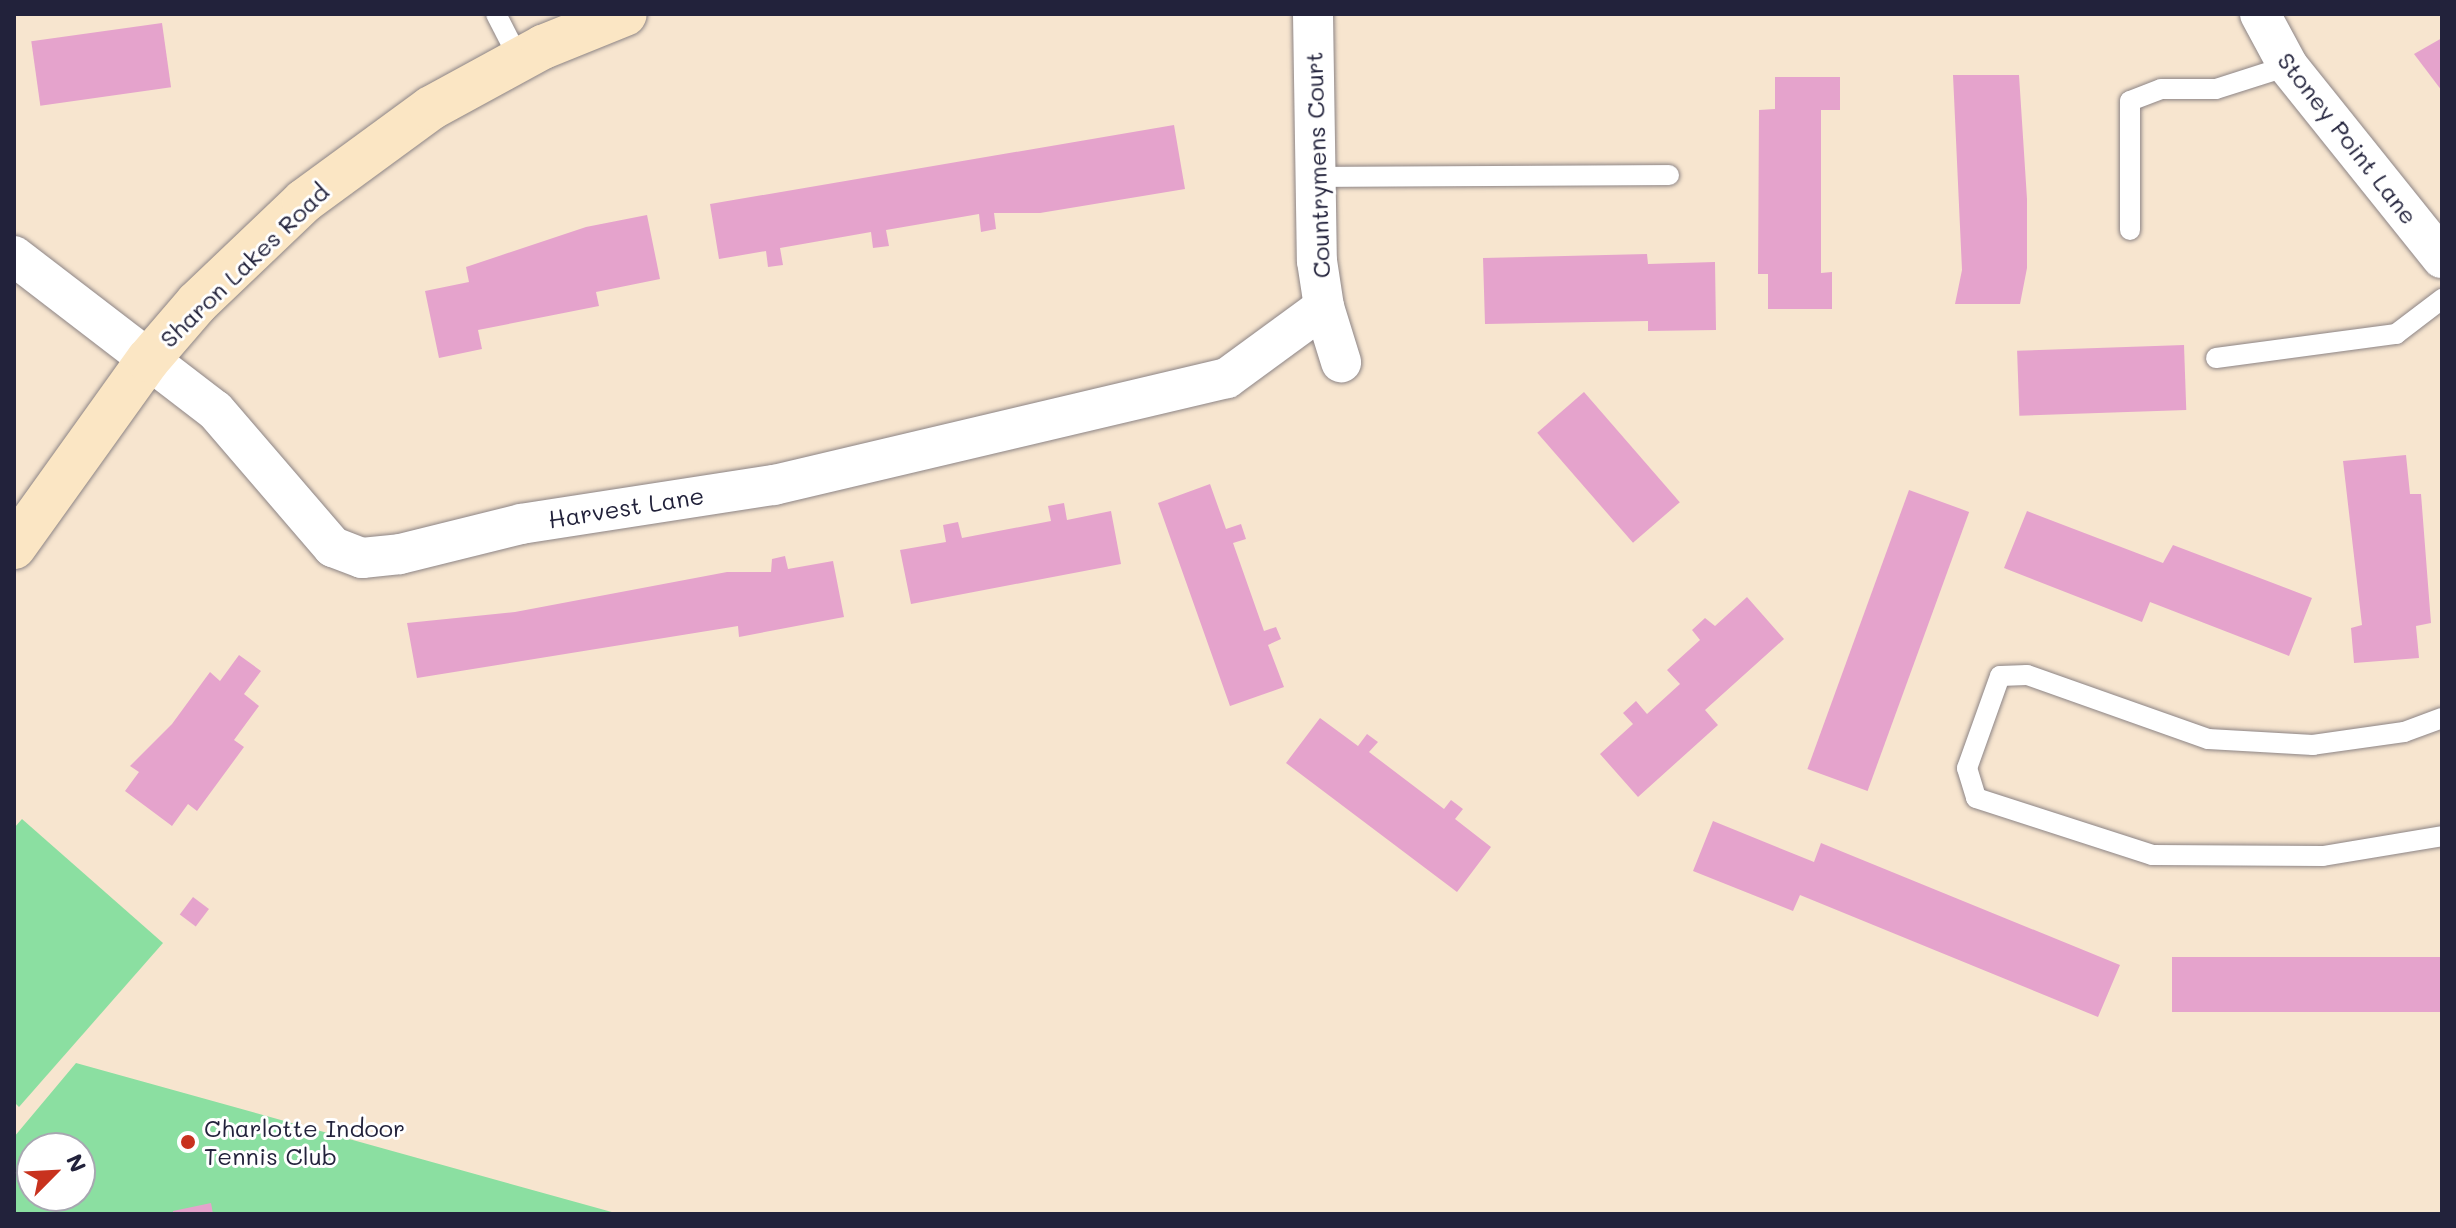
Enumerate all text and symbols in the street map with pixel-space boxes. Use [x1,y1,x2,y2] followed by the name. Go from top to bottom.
[2272,46,2424,230] street label: Stoney Point Lane
[1299,51,1335,279] street label: Countrymens Court
[154,177,334,353] street label: Sharon Lakes Road
[546,480,706,534] street label: Harvest Lane
[204,1114,405,1170] place label: Charlotte Indoor Tennis Club
[16,1132,96,1212] north arrow
[179,1133,197,1151] marker: Charlotte Indoor Tennis Club
[60,1149,93,1176] text: N

